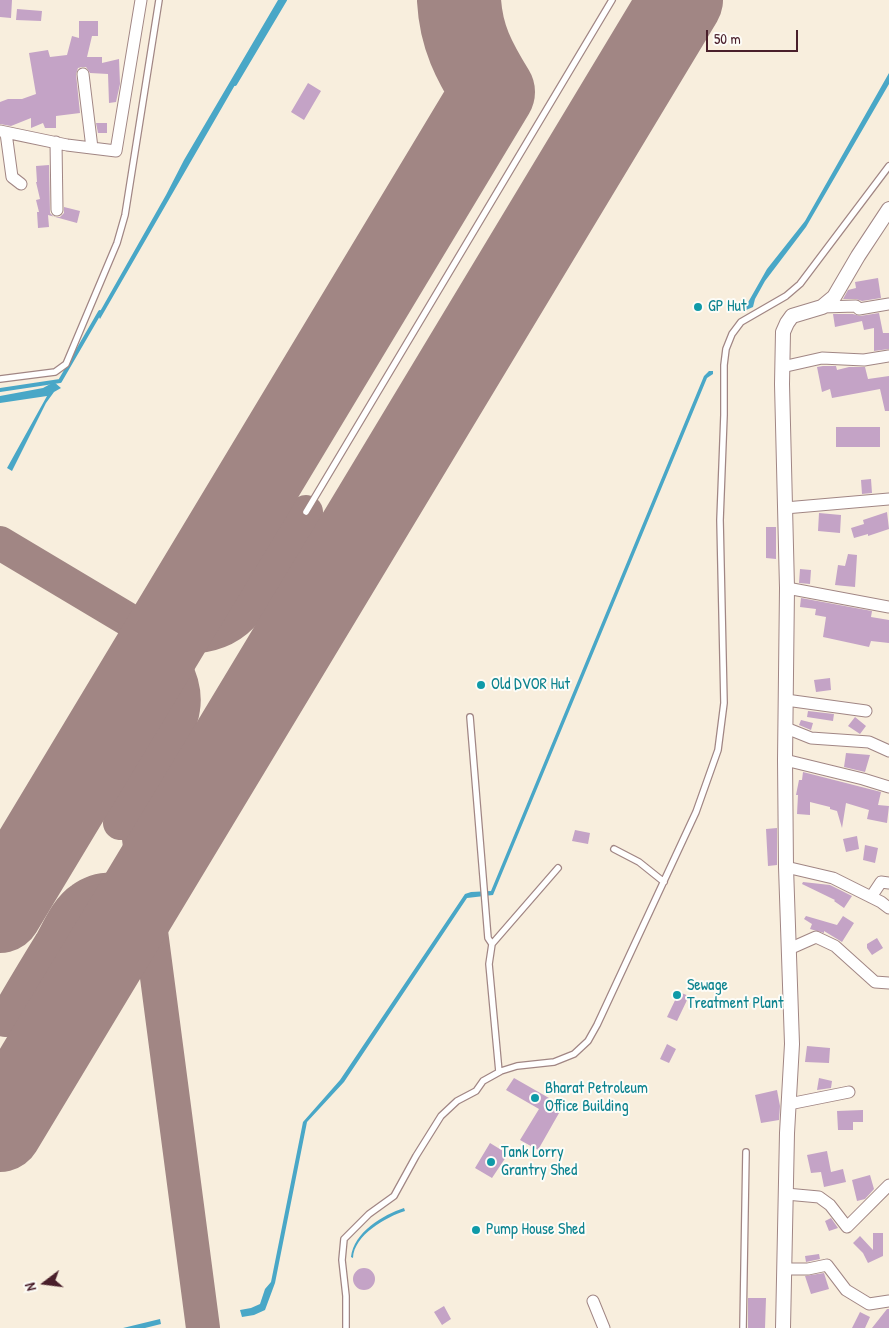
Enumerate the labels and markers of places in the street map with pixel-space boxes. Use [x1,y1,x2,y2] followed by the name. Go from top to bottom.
[708,297,746,317] place label: GP Hut
[692,301,704,313] marker: GP Hut
[491,675,570,695] place label: Old DVOR Hut
[475,679,487,691] marker: Old DVOR Hut
[687,976,783,1014] place label: Sewage Treatment Plant
[671,989,683,1001] marker: Sewage Treatment Plant
[545,1079,648,1117] place label: Bharat Petroleum Office Building
[529,1092,541,1104] marker: Bharat Petroleum Office Building
[501,1143,577,1181] place label: Tank Lorry Grantry Shed
[485,1156,497,1168] marker: Tank Lorry Grantry Shed
[486,1220,585,1240] place label: Pump House Shed
[470,1224,482,1236] marker: Pump House Shed

